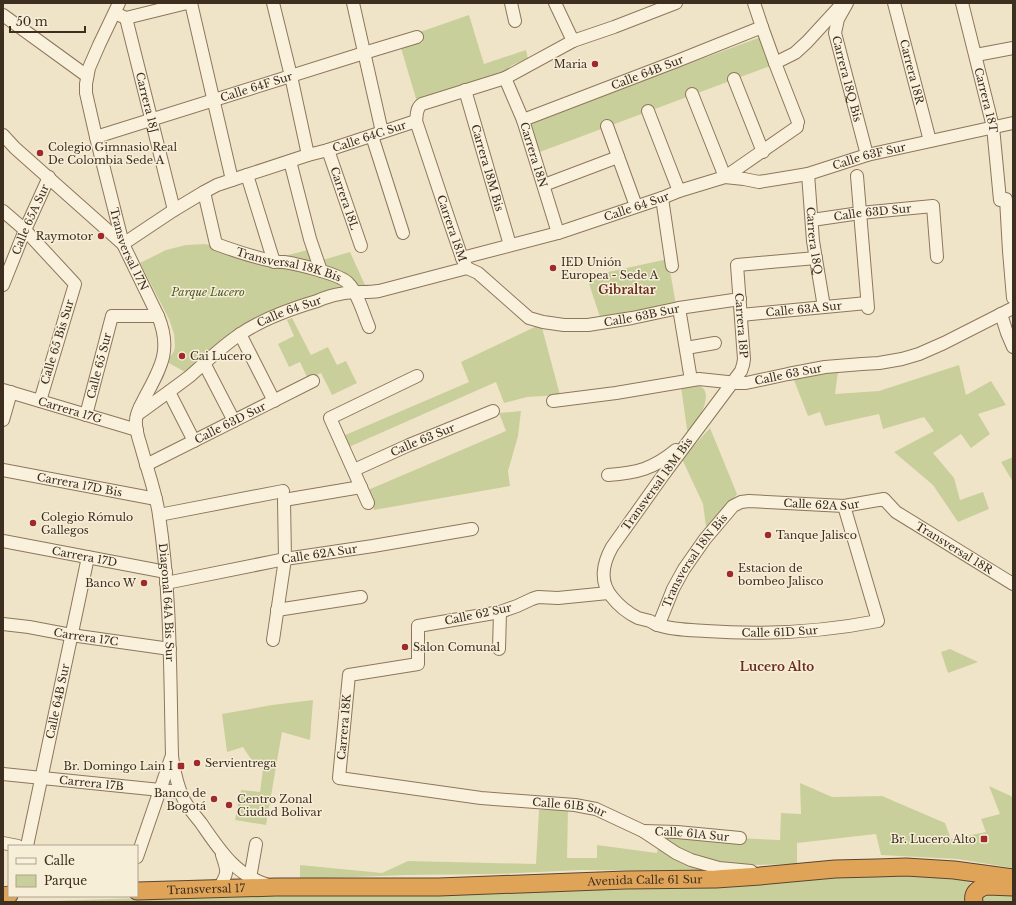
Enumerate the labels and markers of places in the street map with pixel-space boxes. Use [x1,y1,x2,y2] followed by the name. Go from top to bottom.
[554,57,588,71] place label: Maria
[590,59,600,69] marker: Maria
[48,140,177,167] place label: Colegio Gimnasio Real De Colombia Sede A
[35,148,45,158] marker: Colegio Gimnasio Real De Colombia Sede A
[36,229,94,243] place label: Raymotor
[96,231,106,241] marker: Raymotor
[561,255,659,282] place label: IED Unión Europea - Sede A
[548,263,558,273] marker: IED Unión Europea - Sede A
[190,349,252,363] place label: Cai Lucero
[177,351,187,361] marker: Cai Lucero
[41,510,133,537] place label: Colegio Rómulo Gallegos
[28,518,38,528] marker: Colegio Rómulo Gallegos
[776,528,857,542] place label: Tanque Jalisco
[763,530,773,540] marker: Tanque Jalisco
[737,561,824,588] place label: Estacion de bombeo Jalisco
[725,569,735,579] marker: Estacion de bombeo Jalisco
[85,576,137,590] place label: Banco W
[139,578,149,588] marker: Banco W
[413,640,501,654] place label: Salon Comunal
[400,642,410,652] marker: Salon Comunal
[205,756,277,770] place label: Servientrega
[192,758,202,768] marker: Servientrega
[64,759,173,773] place label: Br. Domingo Lain I
[176,761,186,771] marker: Br. Domingo Lain I
[154,786,207,813] place label: Banco de Bogotá
[237,792,323,819] place label: Centro Zonal Ciudad Bolivar
[209,794,219,804] marker: Banco de Bogotá
[224,800,234,810] marker: Centro Zonal Ciudad Bolivar
[891,832,976,846] place label: Br. Lucero Alto
[979,834,989,844] marker: Br. Lucero Alto

